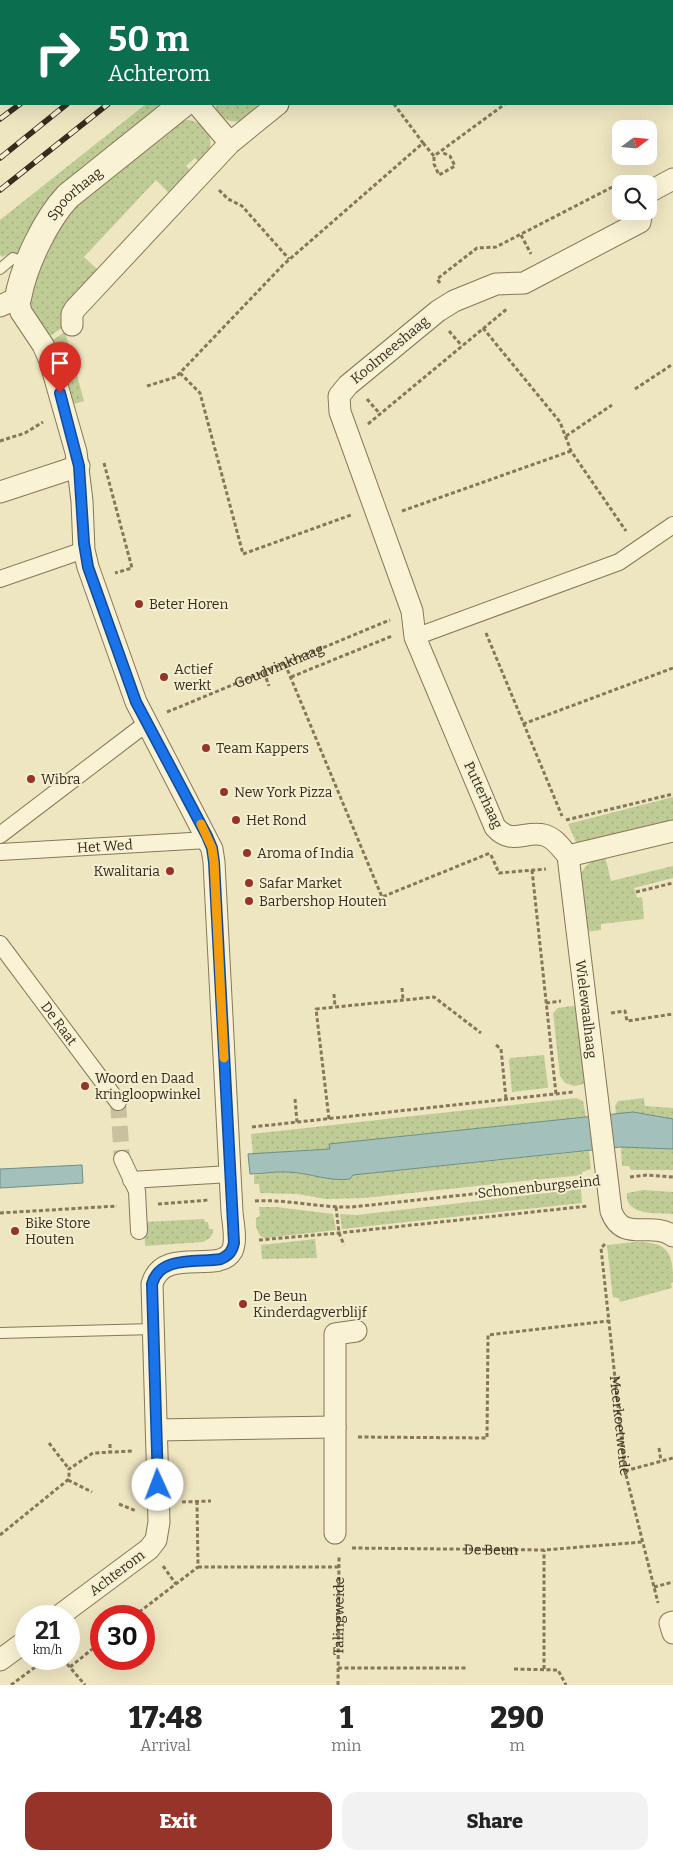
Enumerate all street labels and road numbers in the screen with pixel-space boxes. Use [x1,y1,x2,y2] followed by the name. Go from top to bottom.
[43,163,106,224] street label: Spoorhaag
[348,312,433,388] street label: Koolmeeshaag
[232,640,326,692] street label: Goudvinkhaag
[460,759,506,831] street label: Putterhaag
[76,836,133,856] street label: Het Wed
[572,959,601,1060] street label: Wielewaalhaag
[38,998,81,1048] street label: De Raat
[477,1172,601,1202] street label: Schonenburgseind
[606,1374,634,1477] street label: Meerkoetweide
[464,1541,518,1558] street label: De Beun
[86,1546,149,1599] street label: Achterom
[330,1577,347,1655] street label: Talingweide

